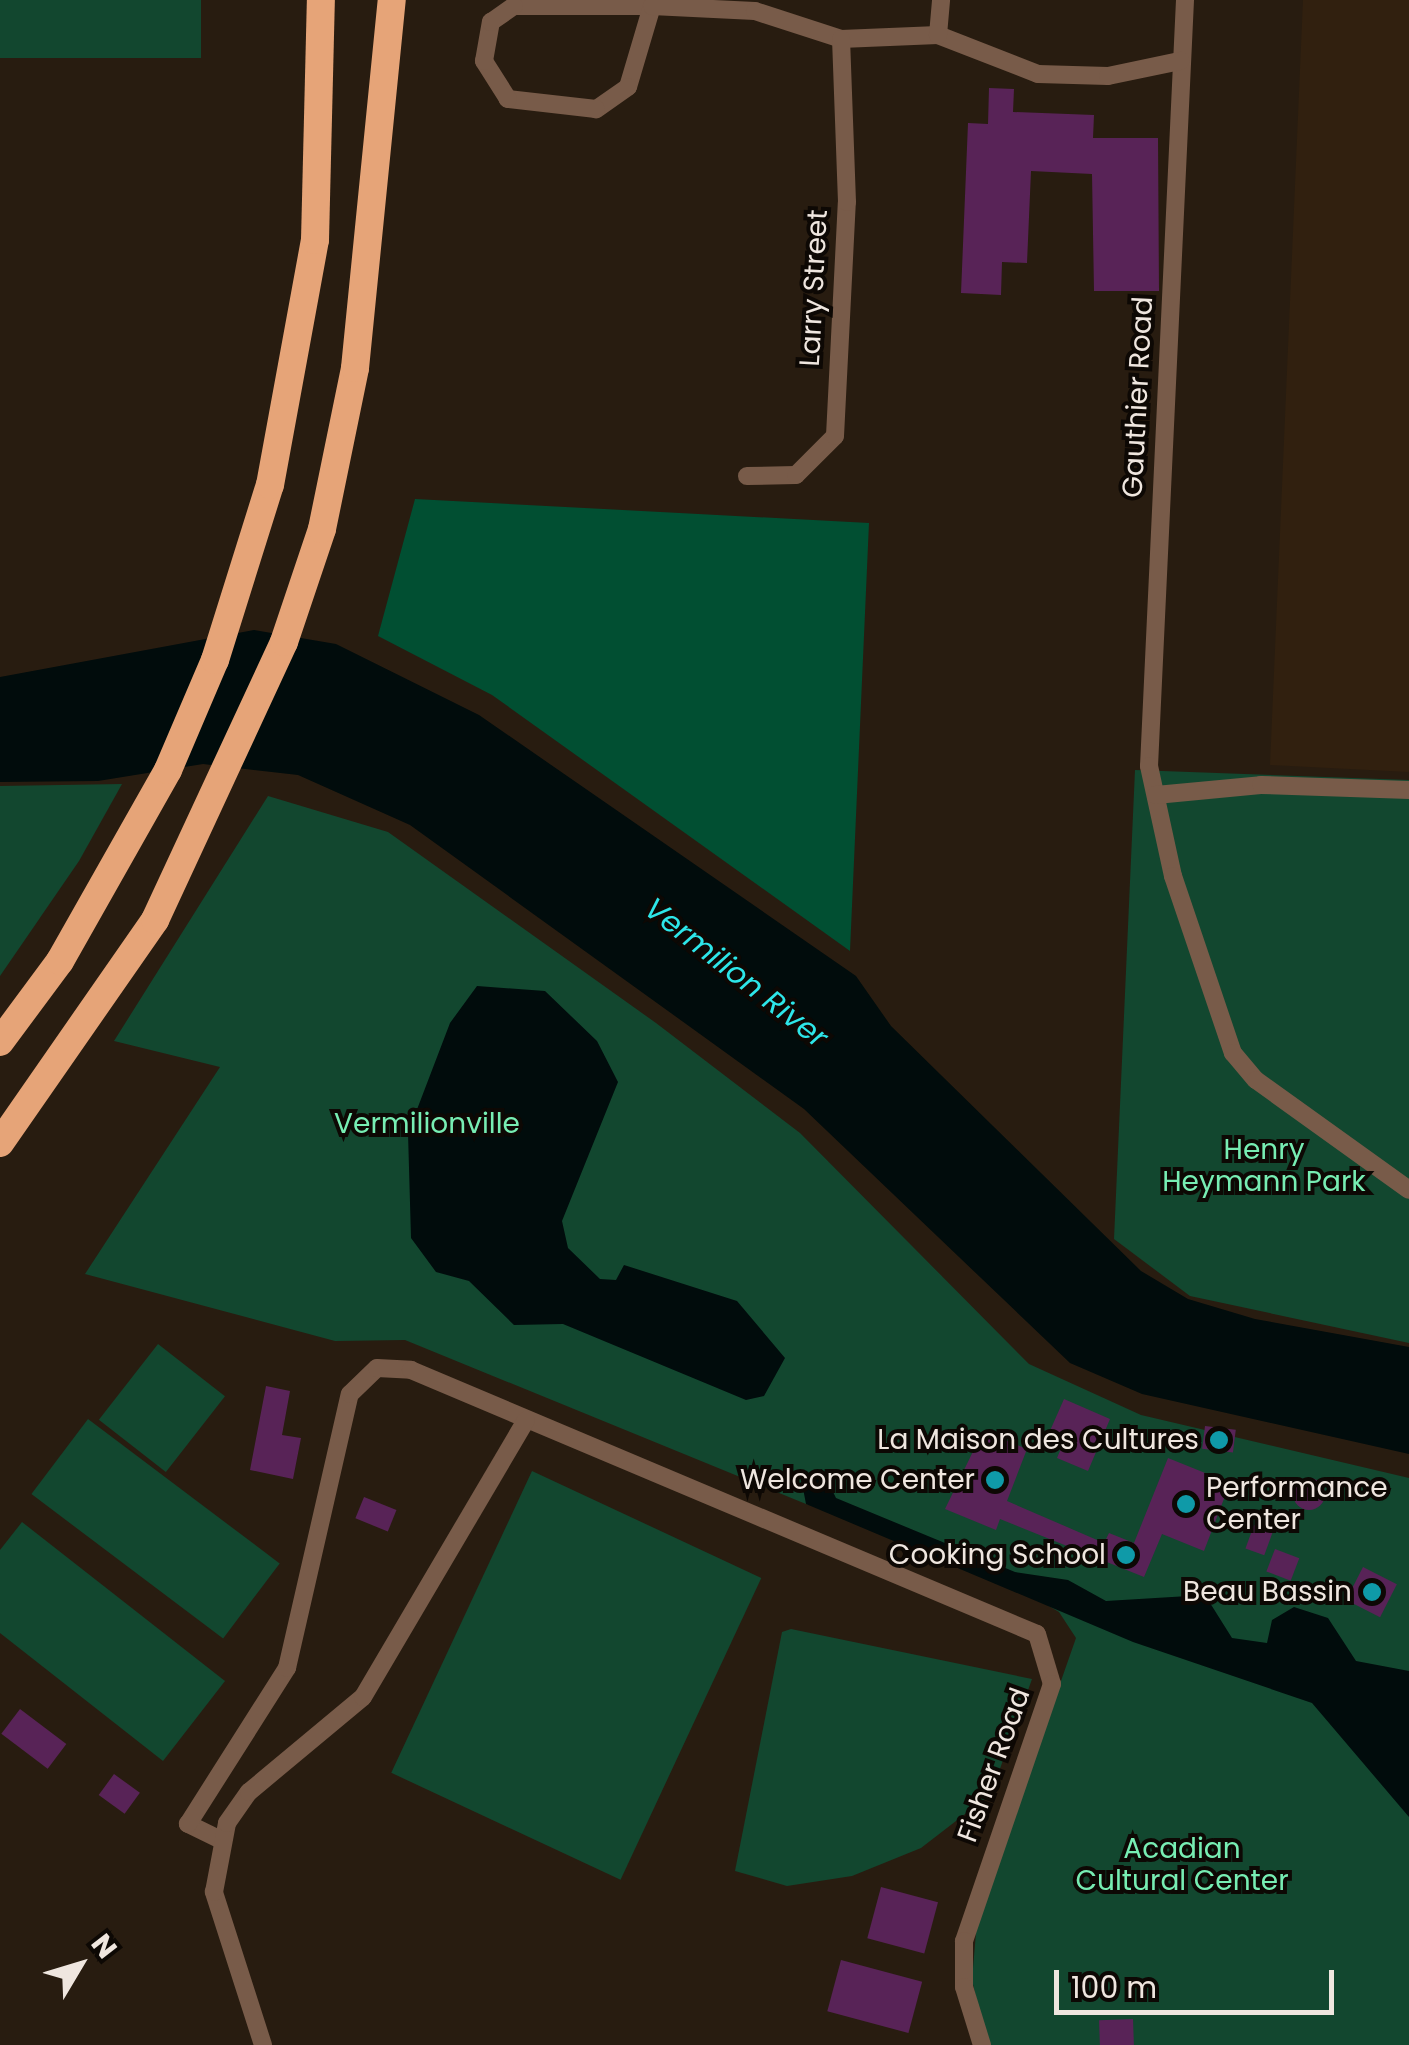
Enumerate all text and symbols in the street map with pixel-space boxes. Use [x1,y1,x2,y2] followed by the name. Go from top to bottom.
[793,209,835,367] street label: Larry Street
[1116,295,1160,499] street label: Gauthier Road
[637,890,835,1056] water label: Vermilion River
[334,1107,520,1141] park label: Vermilionville
[1162,1133,1366,1199] park label: Henry Heymann Park
[877,1423,1199,1457] place label: La Maison des Cultures
[1208,1429,1230,1451] marker: La Maison des Cultures
[740,1463,975,1497] place label: Welcome Center
[984,1469,1006,1491] marker: Welcome Center
[1206,1471,1388,1537] place label: Performance Center
[1175,1493,1197,1515] marker: Performance Center
[889,1538,1106,1572] place label: Cooking School
[1115,1544,1137,1566] marker: Cooking School
[1183,1575,1352,1609] place label: Beau Bassin
[1361,1581,1383,1603] marker: Beau Bassin
[951,1683,1037,1847] street label: Fisher Road
[1075,1832,1289,1898] park label: Acadian Cultural Center
[30,1915,130,2015] north arrow
[82,1926,126,1967] text: N
[1059,1950,1339,2012] scale bar
[1071,1966,1157,2009] text: 100 m

